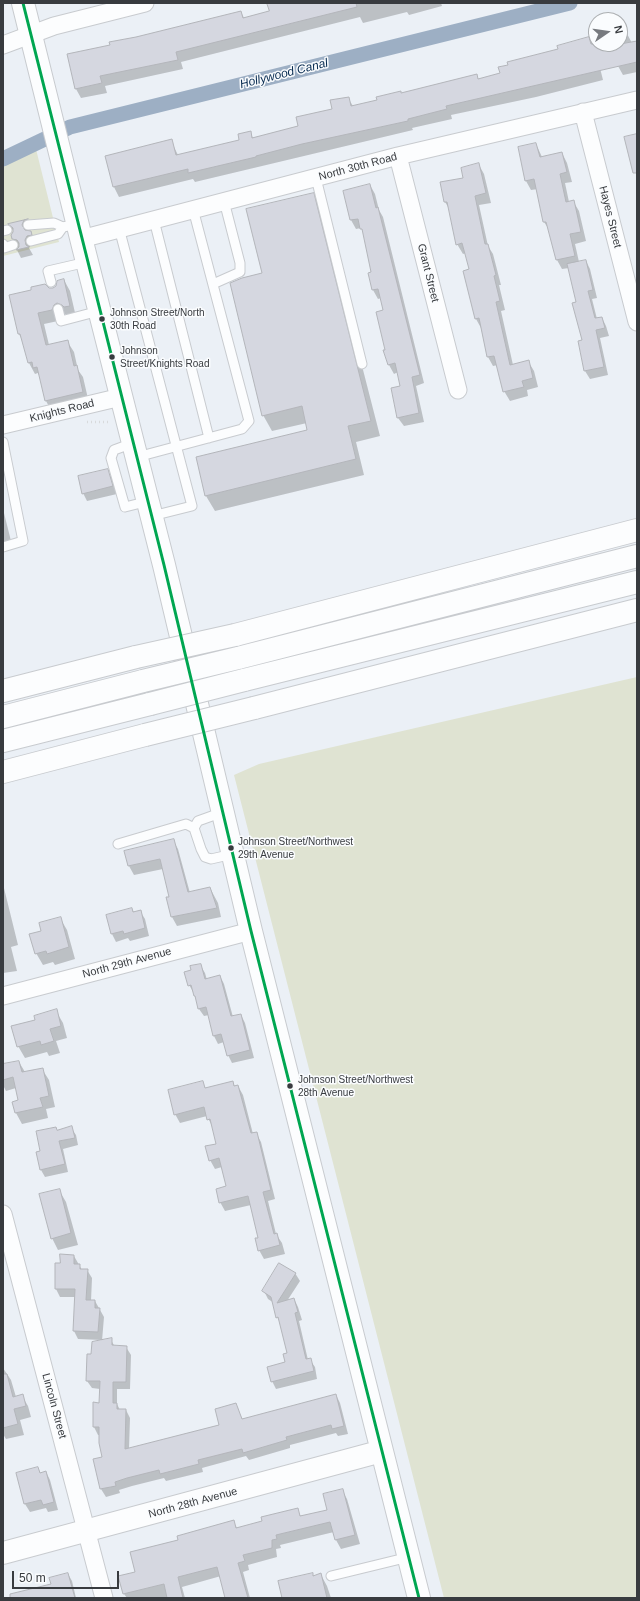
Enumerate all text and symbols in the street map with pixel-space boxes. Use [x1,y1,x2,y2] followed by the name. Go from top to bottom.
[588,12,628,52] north arrow
[612,24,625,35] text: N
[239,56,329,92] water label: Hollywood Canal
[317,150,399,184] street label: North 30th Road
[596,185,624,249] street label: Hayes Street
[414,242,442,304] street label: Grant Street
[110,307,204,330] place label: Johnson Street/North 30th Road
[97,314,107,324] marker: Johnson Street/North 30th Road
[120,345,209,368] place label: Johnson Street/Knights Road
[107,352,117,362] marker: Johnson Street/Knights Road
[28,397,96,425] street label: Knights Road
[238,836,353,860] place label: Johnson Street/Northwest 29th Avenue
[226,843,236,853] marker: Johnson Street/Northwest 29th Avenue
[81,945,173,981] street label: North 29th Avenue
[298,1074,413,1098] place label: Johnson Street/Northwest 28th Avenue
[285,1081,295,1091] marker: Johnson Street/Northwest 28th Avenue
[39,1372,69,1440] street label: Lincoln Street
[147,1485,239,1521] street label: North 28th Avenue
[14,1563,121,1589] scale bar
[19,1571,46,1585] text: 50 m

